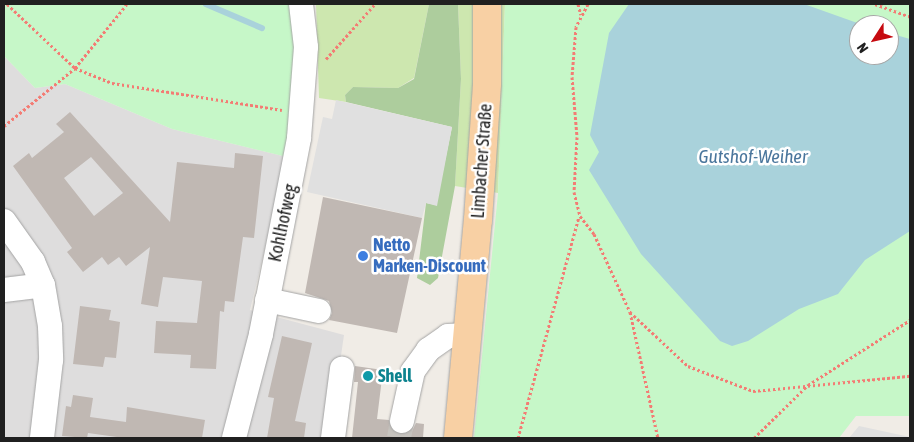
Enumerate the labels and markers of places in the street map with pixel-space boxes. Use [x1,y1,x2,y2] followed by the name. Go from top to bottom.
[373,235,486,278] place label: Netto Marken-Discount
[357,250,369,262] marker: Netto Marken-Discount
[378,365,412,387] place label: Shell
[362,370,374,382] marker: Shell

